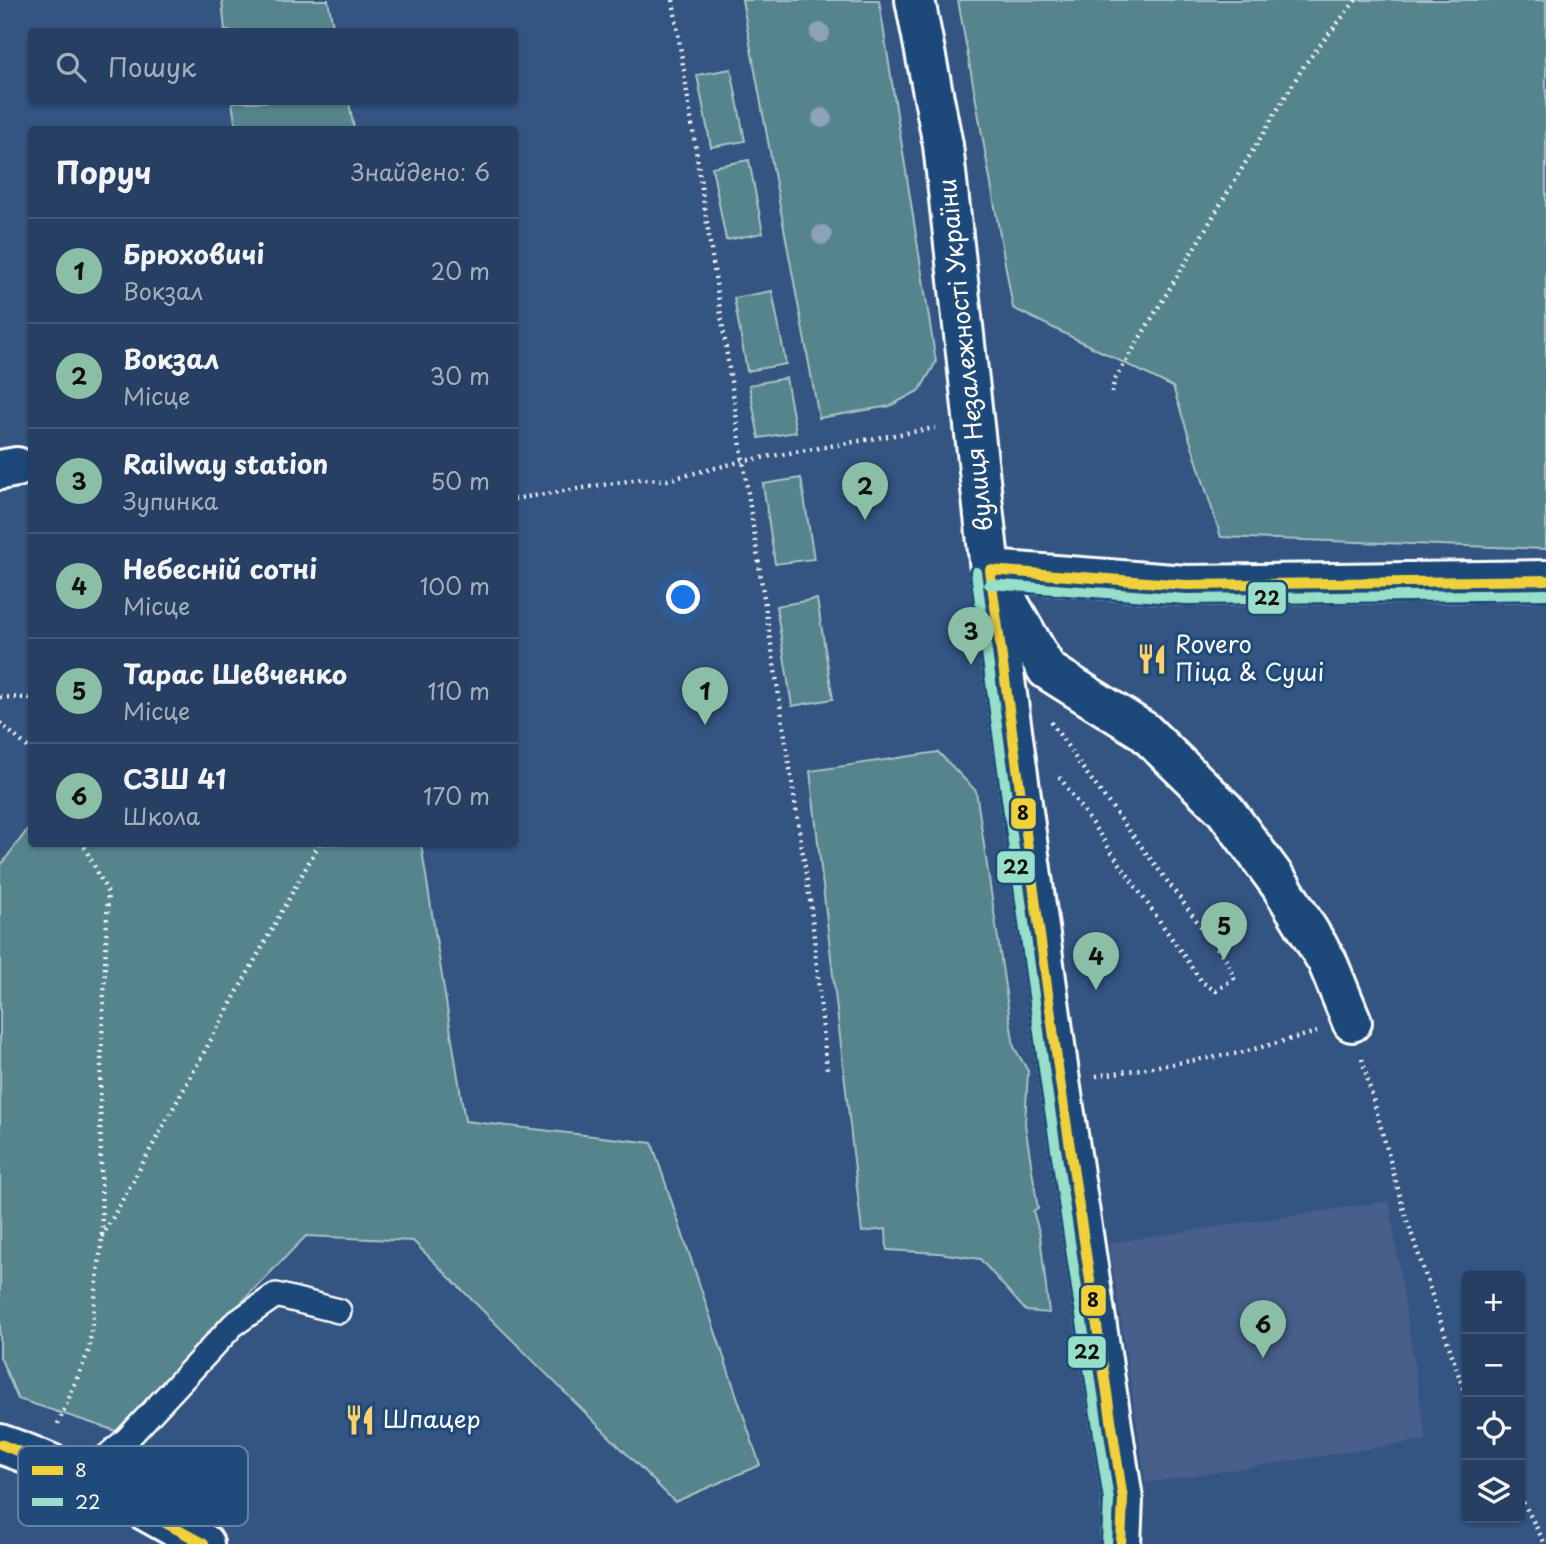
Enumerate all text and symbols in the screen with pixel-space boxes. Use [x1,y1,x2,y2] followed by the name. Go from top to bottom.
[28,28,518,105] search box
[108,47,196,86] text: Пошук
[52,48,90,86] icon: search
[56,149,151,194] text: Поруч
[351,154,490,189] text: Знайдено: 6
[928,177,1000,533] street label: вулиця Незалежності України
[123,234,264,273] text: Брюховичі
[74,253,85,288] text: 1
[431,253,490,288] text: 20 m
[123,273,203,308] text: Вокзал
[123,339,219,378] text: Вокзал
[71,358,87,393] text: 2
[429,358,490,393] text: 30 m
[123,378,190,413] text: Місце
[123,444,328,483] text: Railway station
[842,462,888,520] pin: 2
[71,463,87,498] text: 3
[430,463,490,498] text: 50 m
[123,483,218,518] text: Зупинка
[123,549,317,588] text: Небесній сотні
[71,568,87,603] text: 4
[420,568,490,603] text: 100 m
[666,580,700,614] your location
[1247,581,1287,615] line badge: 22
[1254,583,1280,611] text: 22
[123,588,190,623] text: Місце
[948,607,994,665] pin: 3
[1175,625,1324,689] place label: Rovero Піца & Суші
[1135,642,1169,676] restaurant icon: Rovero Піца & Суші
[123,654,347,693] text: Тарас Шевченко
[682,667,728,725] pin: 1
[72,673,86,708] text: 5
[428,673,490,708] text: 110 m
[123,693,190,728] text: Місце
[123,759,226,798] text: СЗШ 41
[71,778,87,813] text: 6
[423,778,490,813] text: 170 m
[1010,797,1037,830] line badge: 8
[123,798,200,833] text: Школа
[1017,798,1029,826] text: 8
[996,850,1036,884] line badge: 22
[1003,852,1029,880] text: 22
[1201,902,1247,960] pin: 5
[1073,932,1119,990] pin: 4
[1462,1271,1525,1523] map controls
[1462,1271,1525,1334] button: +
[1080,1284,1107,1317] line badge: 8
[1087,1285,1099,1313] text: 8
[1240,1300,1286,1358] pin: 6
[1462,1334,1525,1397] button: −
[1067,1335,1107,1369] line badge: 22
[1074,1337,1100,1365] text: 22
[1462,1397,1525,1460] button: locate
[383,1400,481,1436] place label: Шпацер
[343,1403,377,1437] restaurant icon: Шпацер
[18,1446,248,1526] legend
[75,1455,87,1483] text: 8
[1462,1460,1525,1523] button: layers
[75,1487,101,1515] text: 22

